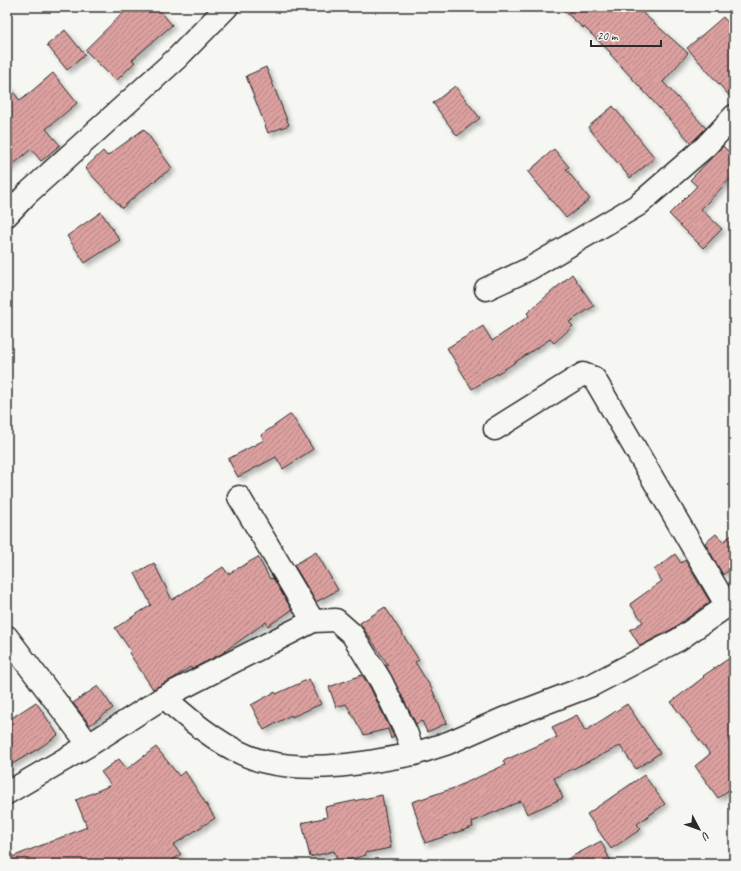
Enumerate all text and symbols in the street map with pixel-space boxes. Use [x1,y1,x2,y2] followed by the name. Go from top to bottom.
[591,22,661,48] scale bar
[597,28,619,44] text: 20 m
[679,809,719,849] north arrow
[698,829,714,844] text: U

